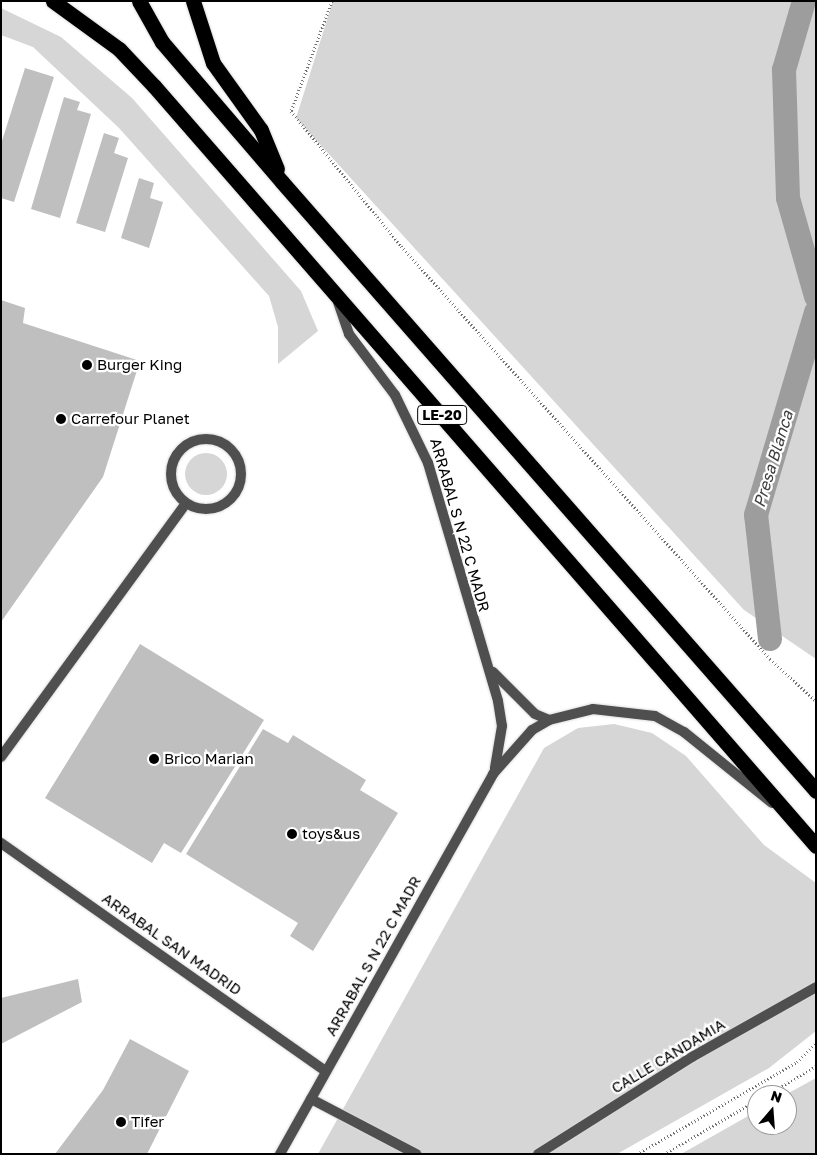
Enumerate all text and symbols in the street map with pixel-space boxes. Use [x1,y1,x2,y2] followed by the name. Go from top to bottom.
[97,356,182,374] place label: Burger King
[81,359,93,371] marker: Burger King
[417,404,467,426] road number: LE-20
[749,408,797,510] water label: Presa Blanca
[71,410,190,428] place label: Carrefour Planet
[55,413,67,425] marker: Carrefour Planet
[427,436,493,614] street label: ARRABAL S N 22 C MADR
[164,750,254,768] place label: Brico Marian
[148,753,160,765] marker: Brico Marian
[302,825,360,843] place label: toys&us
[286,828,298,840] marker: toys&us
[322,873,424,1039] street label: ARRABAL S N 22 C MADR
[99,889,245,999] street label: ARRABAL SAN MADRID
[608,1015,728,1097] street label: CALLE CANDAMIA
[747,1085,797,1135] north arrow
[769,1086,784,1106] text: N
[131,1113,164,1131] place label: Tifer
[115,1116,127,1128] marker: Tifer

